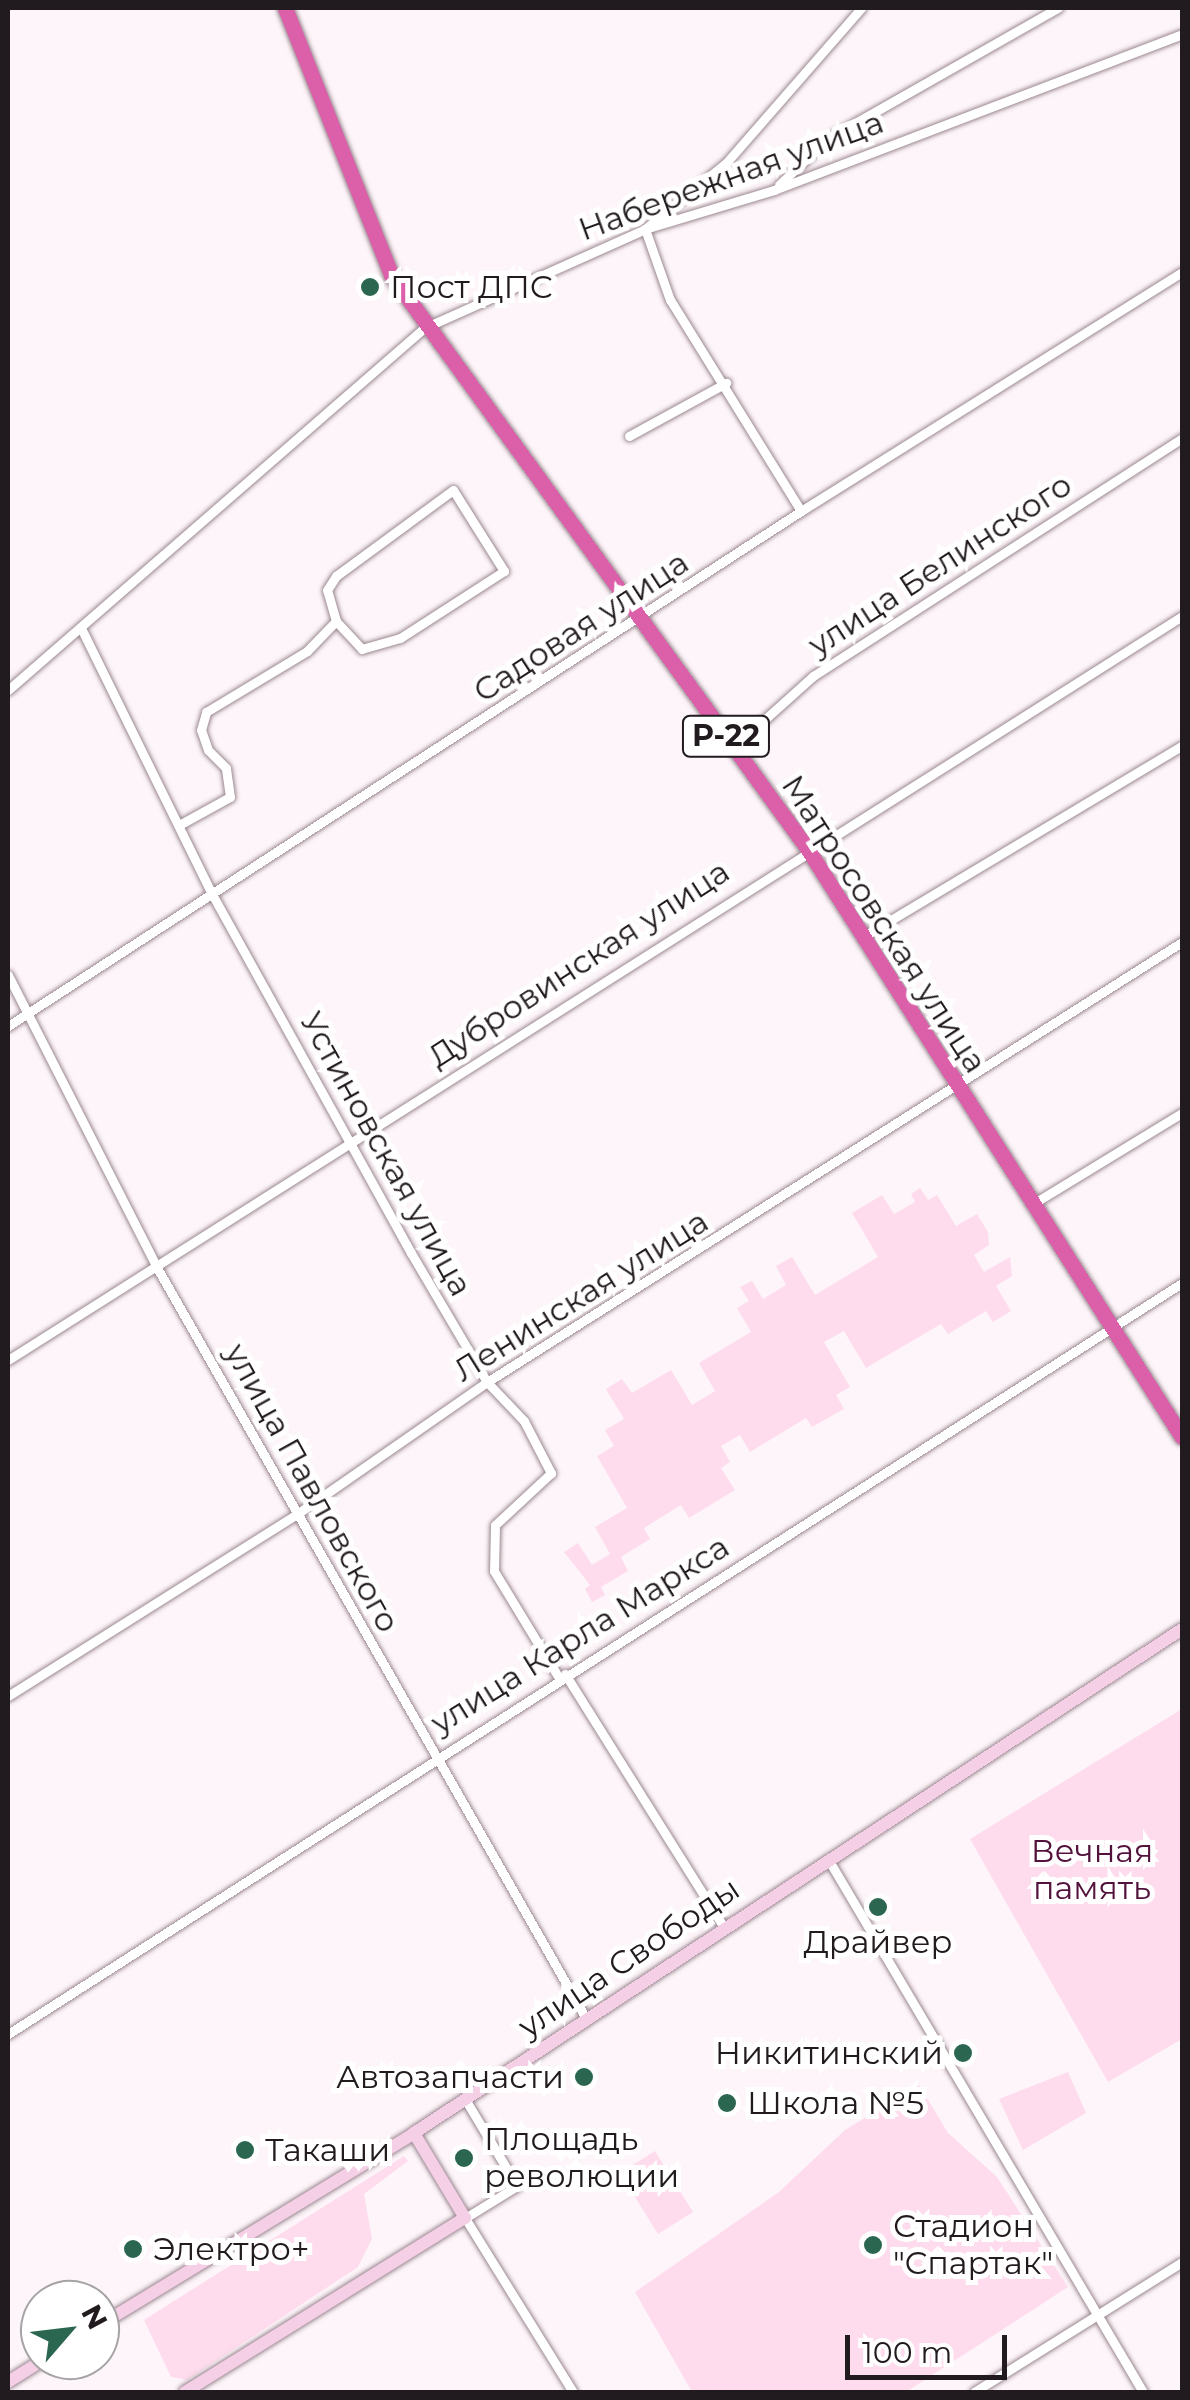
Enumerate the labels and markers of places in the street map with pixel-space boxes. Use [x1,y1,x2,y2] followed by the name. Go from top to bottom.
[390,268,553,306] place label: Пост ДПС
[359,276,381,298] marker: Пост ДПС
[867,1896,889,1918] marker: Драйвер
[803,1923,953,1961] place label: Драйвер
[715,2034,943,2072] place label: Никитинский
[952,2042,974,2064] marker: Никитинский
[336,2058,564,2096] place label: Автозапчасти
[573,2066,595,2088] marker: Автозапчасти
[747,2084,924,2122] place label: Школа №5
[716,2092,738,2114] marker: Школа №5
[484,2121,679,2196] place label: Площадь революции
[265,2131,390,2169] place label: Такаши
[234,2139,256,2161] marker: Такаши
[453,2147,475,2169] marker: Площадь революции
[893,2208,1053,2283] place label: Стадион "Спартак"
[153,2230,309,2268] place label: Электро+
[862,2234,884,2256] marker: Стадион "Спартак"
[122,2238,144,2260] marker: Электро+

